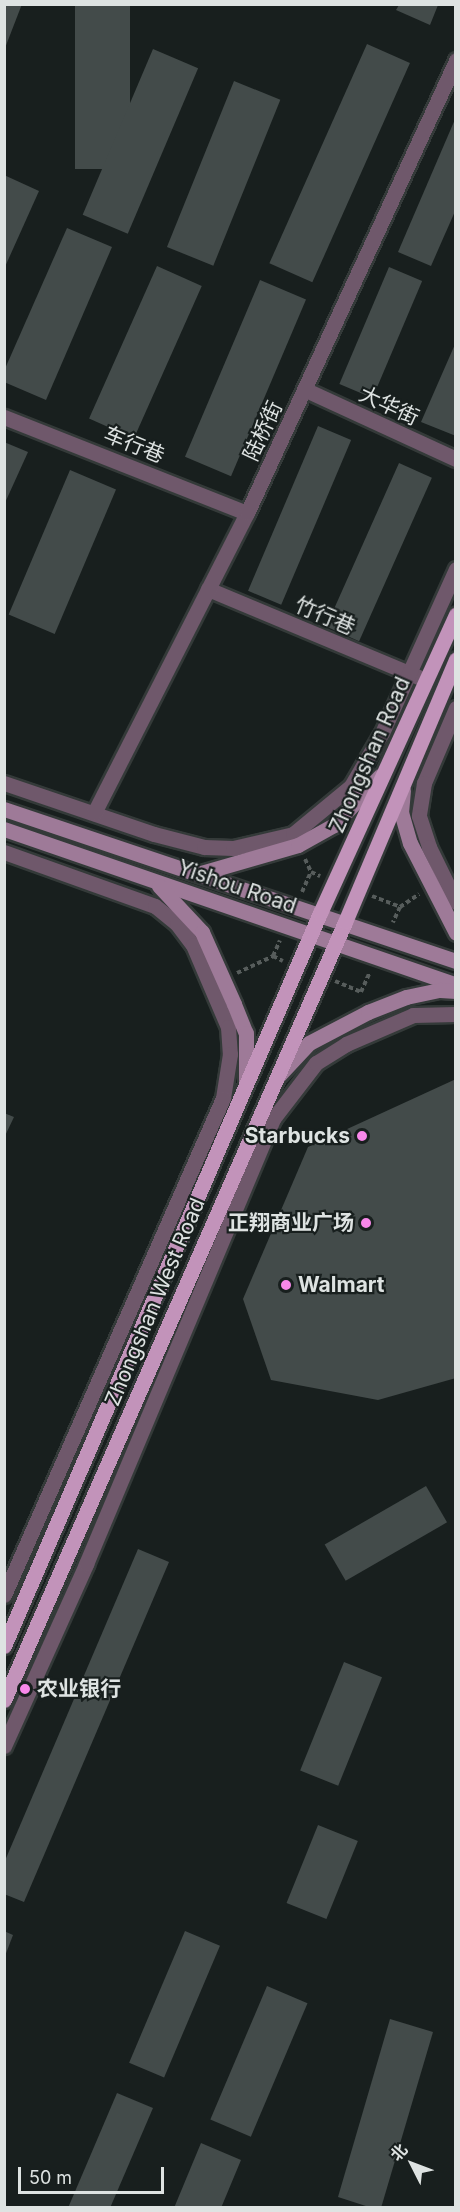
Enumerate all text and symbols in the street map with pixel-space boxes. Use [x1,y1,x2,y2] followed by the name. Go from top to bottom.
[355,381,423,431] street label: 大华街
[238,397,288,465] street label: 陆桥街
[100,422,168,468] street label: 车行巷
[291,592,359,640] street label: 竹行巷
[324,673,416,837] street label: Zhongshan Road
[174,855,300,919] street label: Yishou Road
[245,1123,350,1149] place label: Starbucks
[355,1129,369,1143] marker: Starbucks
[100,1194,210,1410] street label: Zhongshan West Road
[228,1210,354,1236] place label: 正翔商业广场
[359,1216,373,1230] marker: 正翔商业广场
[298,1272,384,1298] place label: Walmart
[279,1278,293,1292] marker: Walmart
[37,1676,121,1702] place label: 农业银行
[18,1682,32,1696] marker: 农业银行
[382,2134,442,2194] north arrow
[386,2139,411,2165] text: 北
[21,2155,166,2193] scale bar
[29,2167,72,2188] text: 50 m

